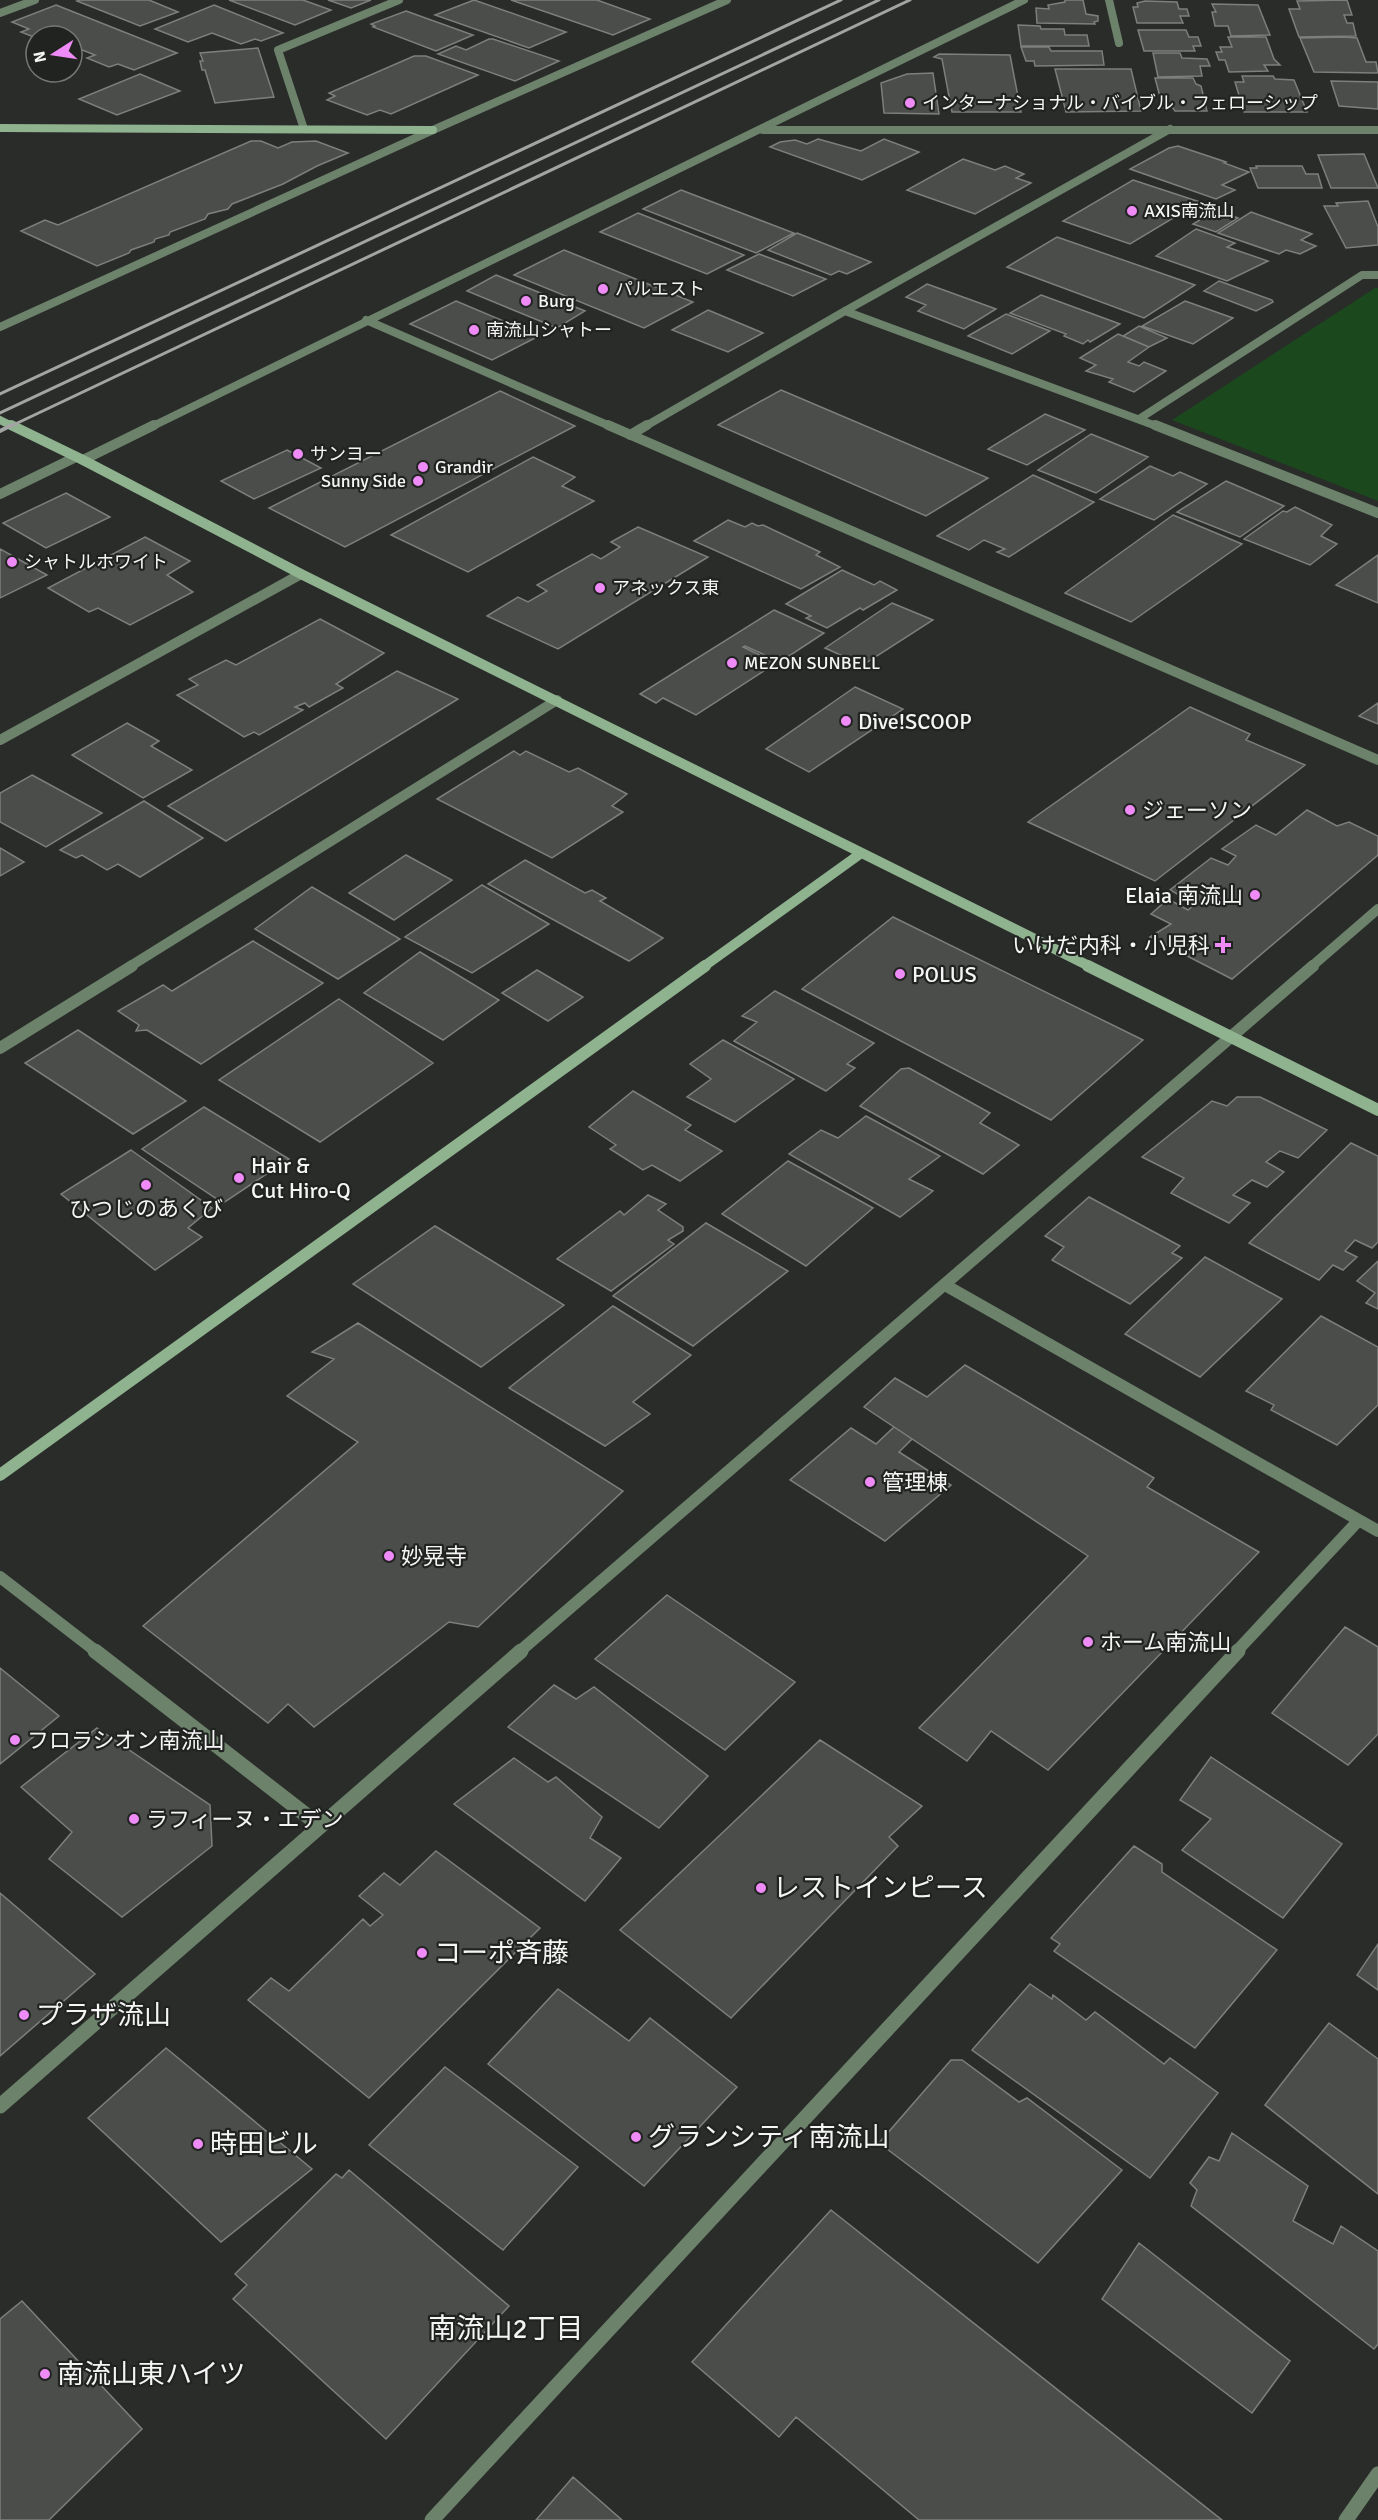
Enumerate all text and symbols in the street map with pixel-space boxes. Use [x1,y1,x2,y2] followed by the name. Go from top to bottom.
[24,24,84,84] north arrow
[29,49,51,64] text: N
[922,92,1318,114] place label: インターナショナル・バイブル・フェローシップ
[903,96,917,110] marker: インターナショナル・バイブル・フェローシップ
[1144,200,1235,222] place label: AXIS南流山
[1125,204,1139,218] marker: AXIS南流山
[615,278,705,300] place label: パルエスト
[596,282,610,296] marker: パルエスト
[538,290,575,312] place label: Burg
[519,294,533,308] marker: Burg
[486,319,612,341] place label: 南流山シャトー
[467,323,481,337] marker: 南流山シャトー
[310,443,382,465] place label: サンヨー
[291,447,305,461] marker: サンヨー
[435,456,493,478] place label: Grandir
[416,460,430,474] marker: Grandir
[321,470,406,492] place label: Sunny Side
[411,474,425,488] marker: Sunny Side
[24,551,168,573] place label: シャトルホワイト
[5,555,19,569] marker: シャトルホワイト
[612,577,719,599] place label: アネックス東
[593,581,607,595] marker: アネックス東
[744,652,880,674] place label: MEZON SUNBELL
[725,656,739,670] marker: MEZON SUNBELL
[858,708,972,735] place label: Dive!SCOOP
[839,714,853,728] marker: Dive!SCOOP
[1142,797,1252,824] place label: ジェーソン
[1123,803,1137,817] marker: ジェーソン
[1125,882,1243,909] place label: Elaia 南流山
[1248,888,1262,902] marker: Elaia 南流山
[1012,932,1210,959] place label: いけだ内科・小児科
[1214,936,1232,954] marker: いけだ内科・小児科
[912,961,977,988] place label: POLUS
[893,967,907,981] marker: POLUS
[251,1152,351,1204] place label: Hair & Cut Hiro-Q
[232,1171,246,1185] marker: Hair & Cut Hiro-Q
[139,1178,153,1192] marker: ひつじのあくび
[69,1195,223,1222] place label: ひつじのあくび
[882,1469,948,1496] place label: 管理棟
[863,1475,877,1489] marker: 管理棟
[401,1543,467,1570] place label: 妙晃寺
[382,1549,396,1563] marker: 妙晃寺
[1100,1629,1231,1656] place label: ホーム南流山
[1081,1635,1095,1649] marker: ホーム南流山
[27,1727,225,1754] place label: フロラシオン南流山
[8,1733,22,1747] marker: フロラシオン南流山
[146,1806,344,1833] place label: ラフィーヌ・エデン
[127,1812,141,1826] marker: ラフィーヌ・エデン
[773,1872,988,1905] place label: レストインピース
[754,1881,768,1895] marker: レストインピース
[434,1937,569,1970] place label: コーポ斉藤
[415,1946,429,1960] marker: コーポ斉藤
[36,1999,171,2032] place label: プラザ流山
[17,2008,31,2022] marker: プラザ流山
[648,2121,889,2154] place label: グランシティ南流山
[210,2128,318,2161] place label: 時田ビル
[629,2130,643,2144] marker: グランシティ南流山
[191,2137,205,2151] marker: 時田ビル
[428,2312,584,2346] district label: 南流山2丁目
[57,2358,245,2391] place label: 南流山東ハイツ
[38,2367,52,2381] marker: 南流山東ハイツ

